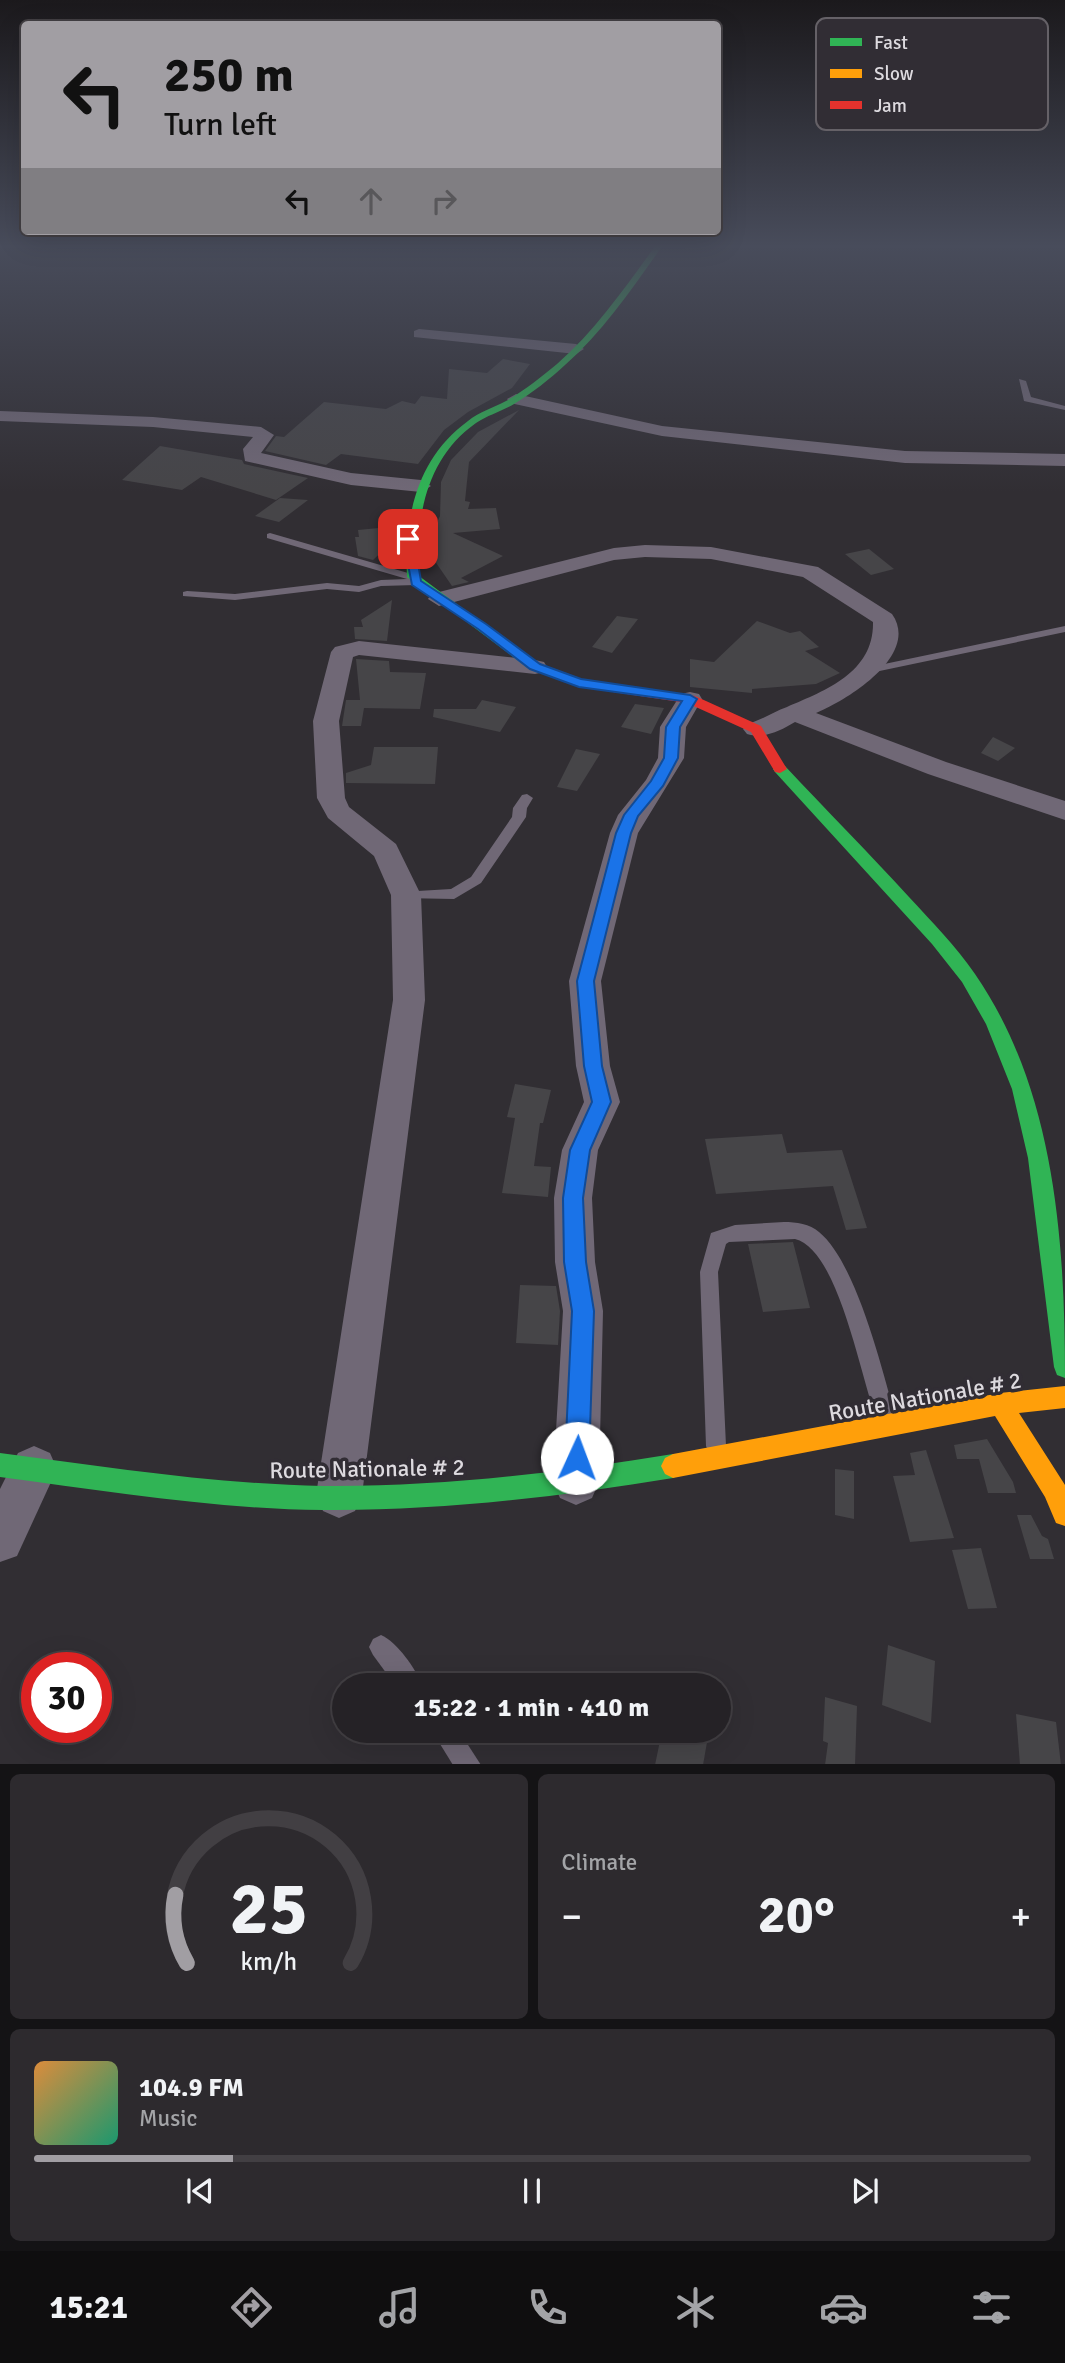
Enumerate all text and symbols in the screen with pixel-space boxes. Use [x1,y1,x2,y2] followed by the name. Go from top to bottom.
[816,18,1048,130] legend
[874,31,908,55] text: Fast
[164,45,294,105] text: 250 m
[49,49,140,140] icon: left
[874,62,914,86] text: Slow
[874,94,907,118] text: Jam
[164,105,277,144] text: Turn left
[279,182,317,220] icon: left
[352,182,390,220] icon: ahead
[425,182,463,220] icon: right
[378,509,438,569] pin
[389,520,427,558] icon: arrive
[826,1366,1024,1428] street label: Route Nationale # 2
[540,1421,614,1495] position arrow
[269,1453,465,1485] street label: Route Nationale # 2
[21,1652,112,1743] speed limit sign: 30
[414,1692,649,1724] text: 15:22 · 1 min · 410 m
[562,1848,637,1877] text: Climate
[229,1865,308,1954] text: 25
[758,1883,835,1947] text: 20°
[562,1893,582,1940] text: −
[1010,1893,1031,1940] text: +
[240,1945,297,1976] text: km/h
[139,2072,244,2104] text: 104.9 FM
[139,2104,197,2133] text: Music
[181,2172,219,2210] icon: previous
[513,2172,551,2210] icon: pause
[846,2172,884,2210] icon: next
[227,2283,276,2332] icon: directions
[375,2283,424,2332] icon: music
[523,2283,572,2332] icon: phone
[671,2283,720,2332] icon: climate
[819,2283,868,2332] icon: car
[967,2283,1016,2332] icon: filters
[49,2288,128,2327] text: 15:21

